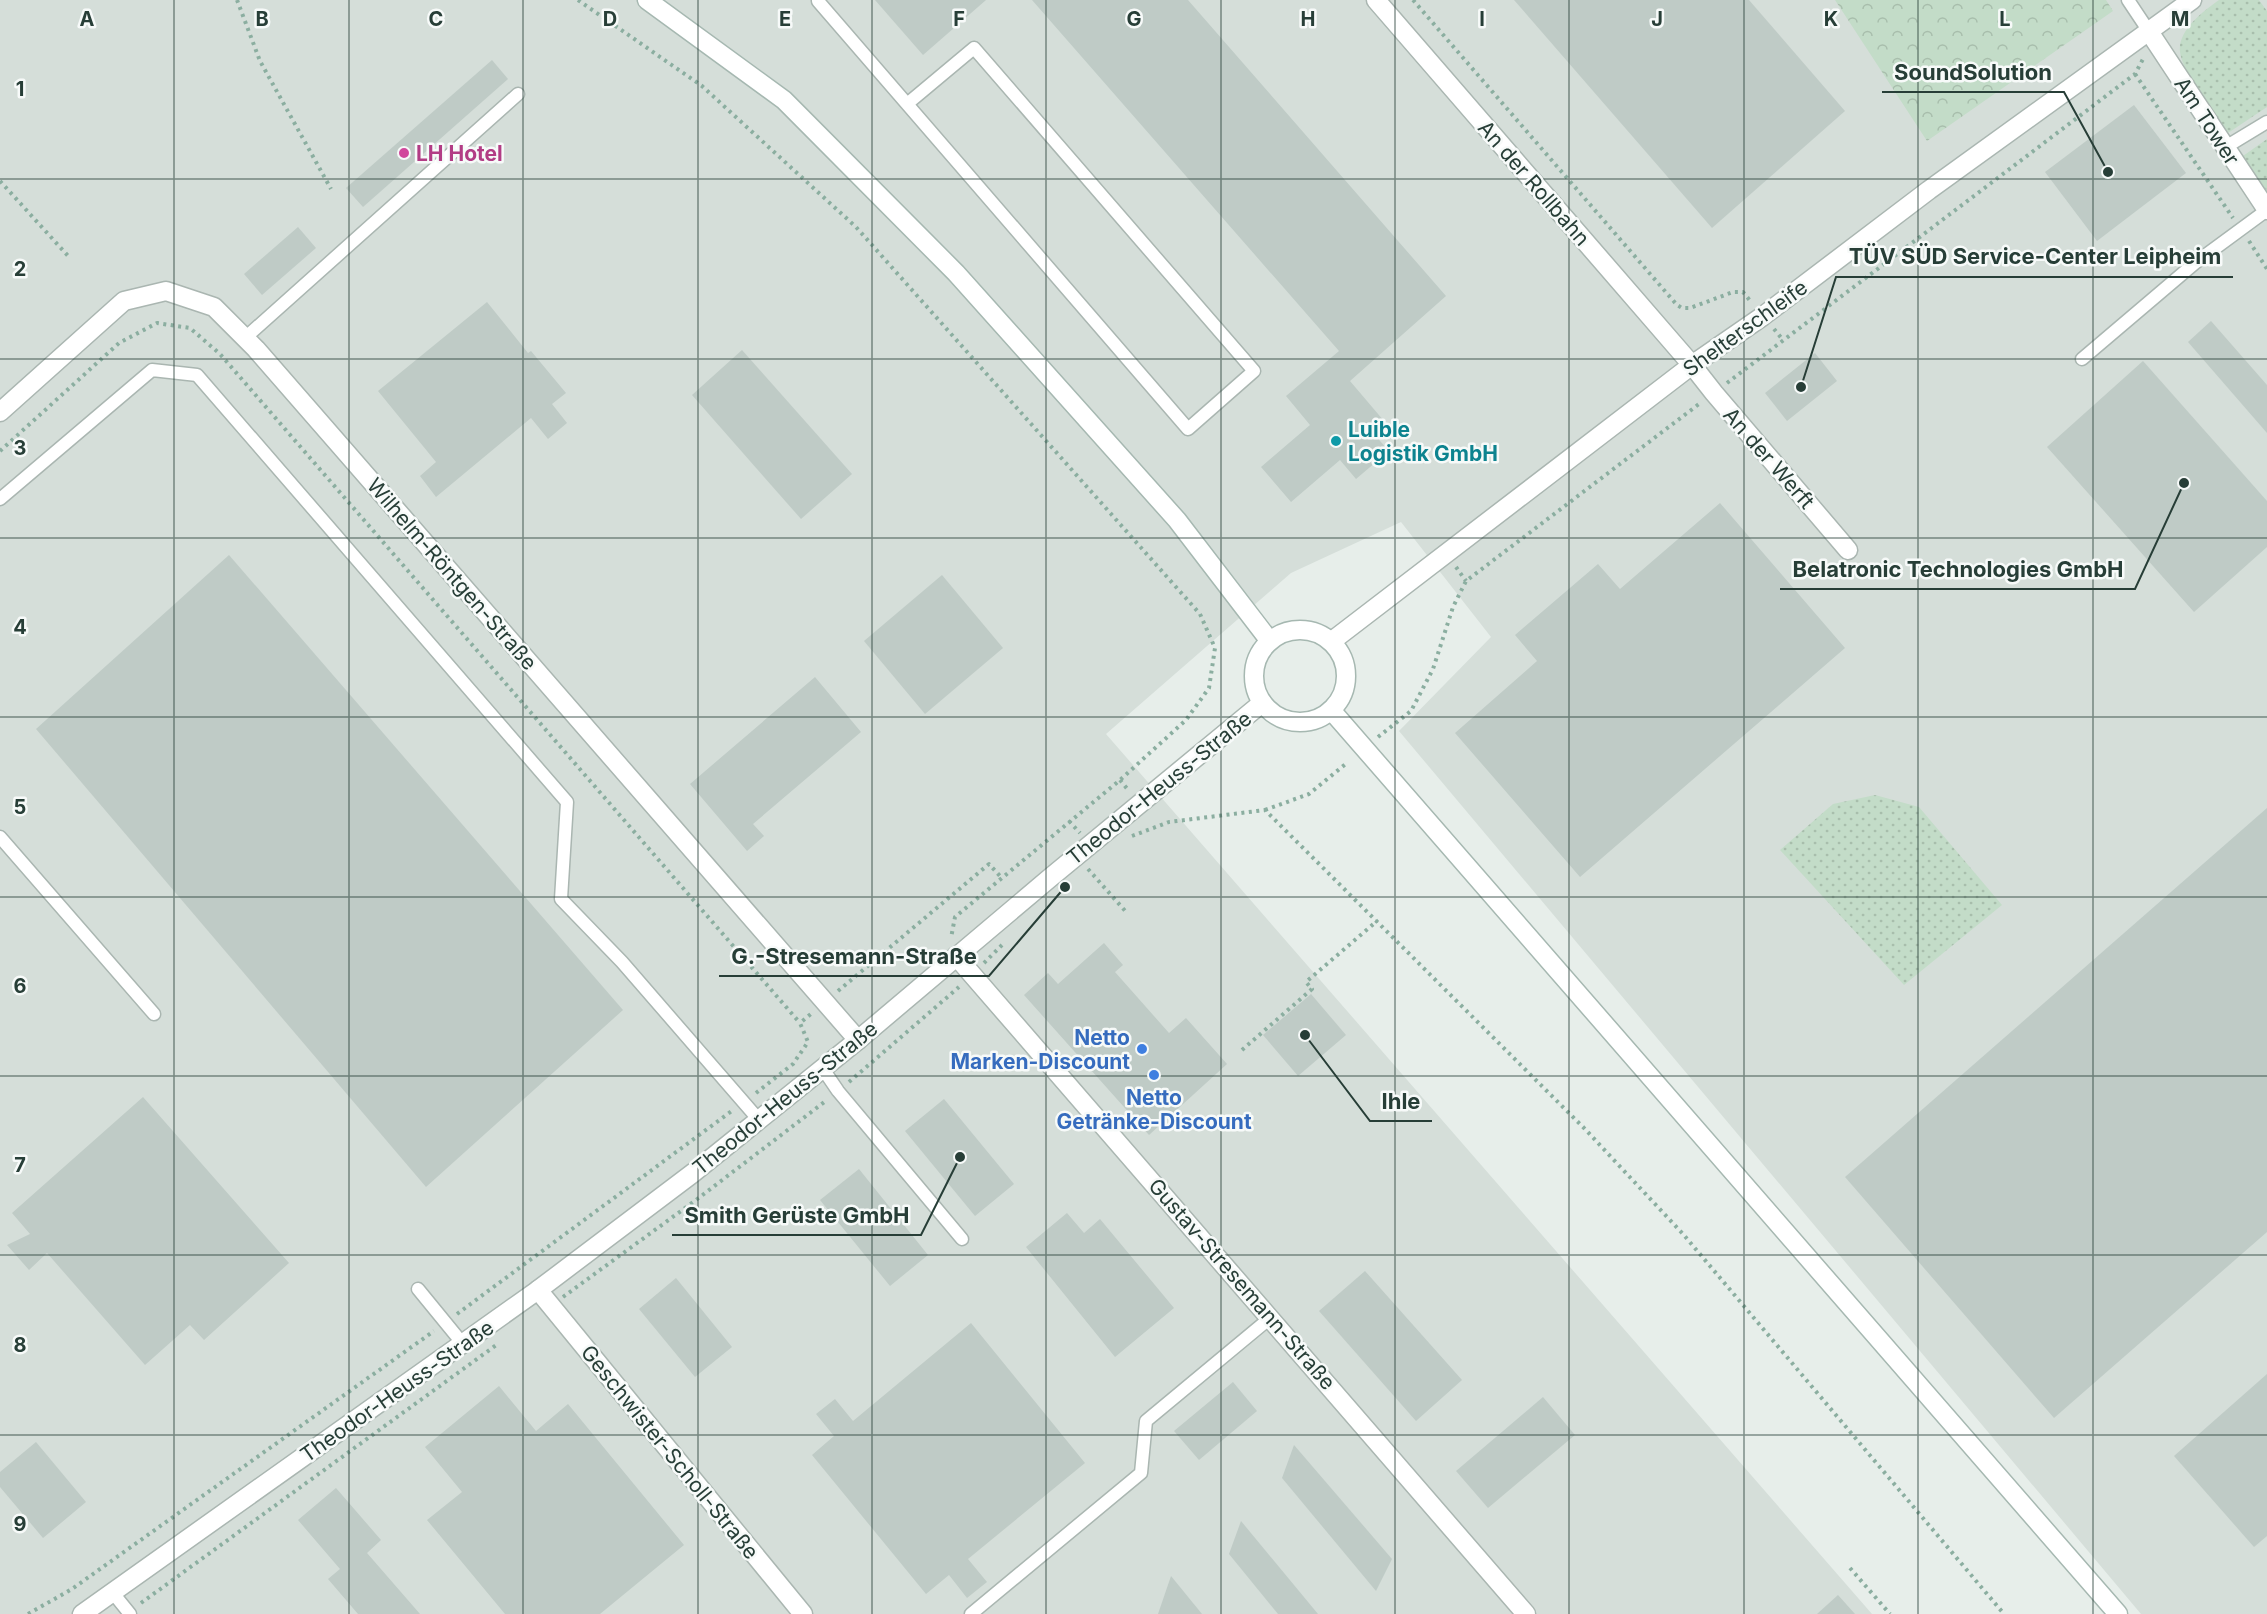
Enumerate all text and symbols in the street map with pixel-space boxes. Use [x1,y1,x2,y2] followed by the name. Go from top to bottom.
[80,7,95,31] text: A
[255,7,269,31] text: B
[429,7,443,31] text: C
[603,7,617,31] text: D
[779,7,791,31] text: E
[953,7,965,31] text: F
[1126,7,1142,31] text: G
[1301,7,1315,31] text: H
[1479,7,1485,31] text: I
[1651,7,1663,31] text: J
[1824,7,1838,31] text: K
[1999,7,2011,31] text: L
[2171,7,2189,31] text: M
[1882,52,2064,92] callout: SoundSolution
[1894,59,2052,85] text: SoundSolution
[2169,72,2245,170] street label: Am Tower
[16,77,24,101] text: 1
[1473,115,1595,251] street label: An der Rollbahn
[416,141,503,166] place label: LH Hotel
[397,146,411,160] marker: LH Hotel
[1836,237,2233,277] callout: TÜV SÜD Service-Center Leipheim
[1849,243,2221,269] text: TÜV SÜD Service-Center Leipheim
[14,257,26,281] text: 2
[1678,274,1812,382] street label: Shelterschleife
[1718,402,1820,514] street label: An der Werft
[1348,417,1498,466] place label: Luible Logistik GmbH
[1329,434,1343,448] marker: Luible Logistik GmbH
[14,436,26,460] text: 3
[362,473,542,675] street label: Wilhelm-Röntgen-Straße
[1780,549,2135,589] callout: Belatronic Technologies GmbH
[1793,556,2123,582] text: Belatronic Technologies GmbH
[13,615,27,639] text: 4
[1062,706,1256,870] street label: Theodor-Heuss-Straße
[14,795,26,819] text: 5
[719,936,989,976] callout: G.-Stresemann-Straße
[731,943,977,969] text: G.-Stresemann-Straße
[14,974,27,998] text: 6
[688,1016,882,1180] street label: Theodor-Heuss-Straße
[951,1025,1130,1074] place label: Netto Marken-Discount
[1135,1042,1149,1056] marker: Netto Marken-Discount
[1147,1068,1161,1082] marker: Netto Getränke-Discount
[1370,1081,1432,1121] callout: Ihle
[1056,1085,1252,1134] place label: Netto Getränke-Discount
[1382,1088,1420,1114] text: Ihle
[14,1153,26,1177] text: 7
[1143,1173,1341,1395] street label: Gustav-Stresemann-Straße
[672,1195,921,1235] callout: Smith Gerüste GmbH
[684,1202,910,1228] text: Smith Gerüste GmbH
[295,1315,499,1467] street label: Theodor-Heuss-Straße
[13,1333,27,1357] text: 8
[576,1340,764,1564] street label: Geschwister-Scholl-Straße
[14,1512,27,1536] text: 9

